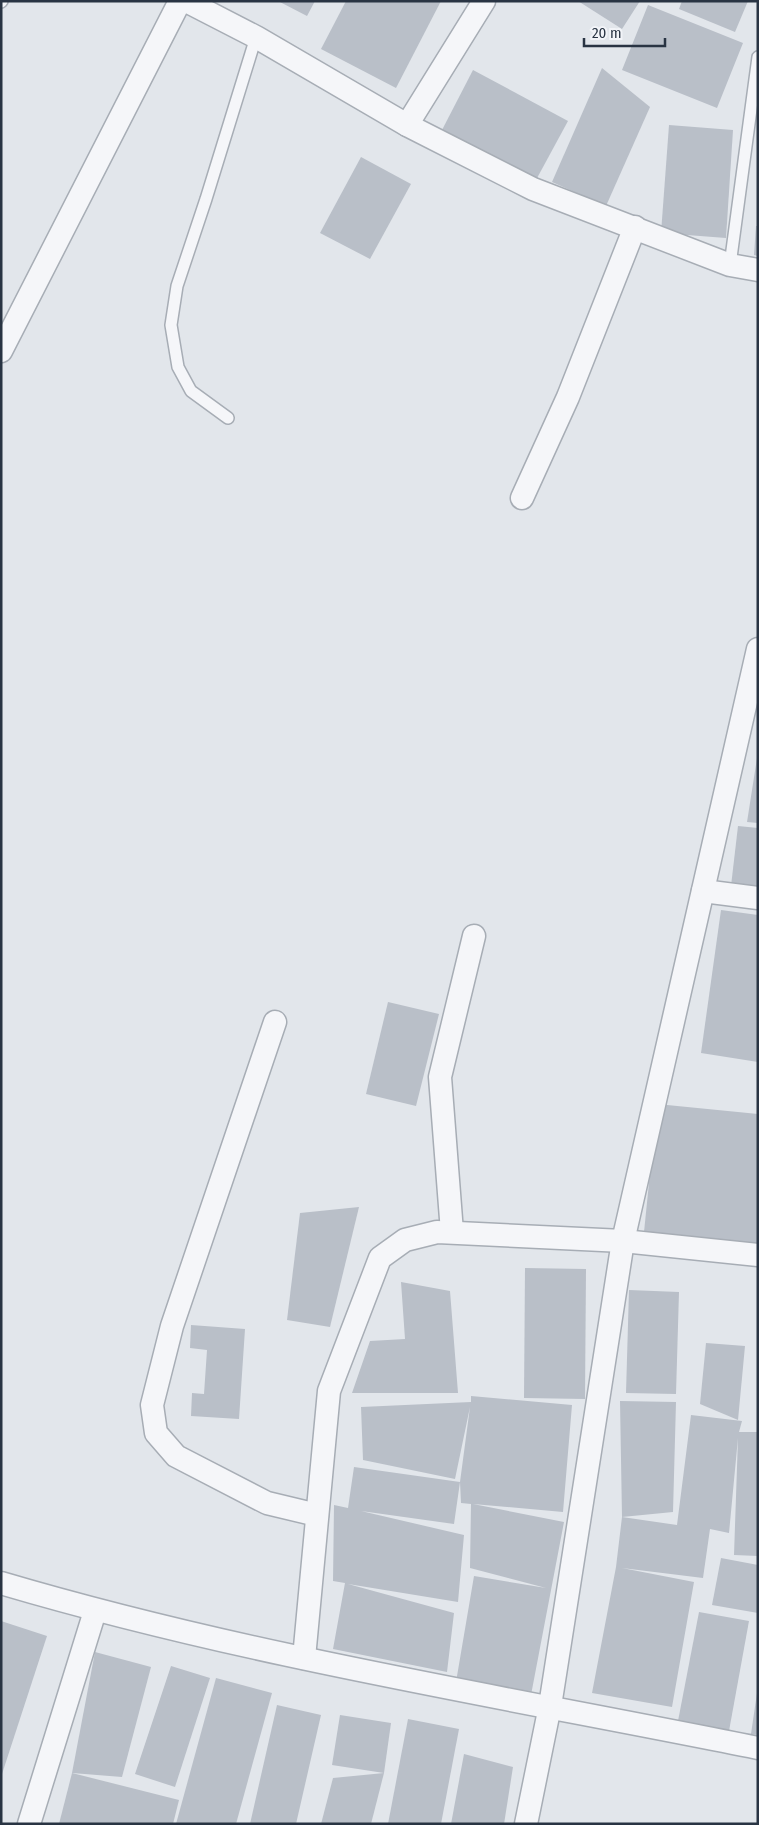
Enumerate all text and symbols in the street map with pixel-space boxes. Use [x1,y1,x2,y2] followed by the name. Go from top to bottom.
[584,15,665,47] scale bar
[592,24,622,42] text: 20 m

